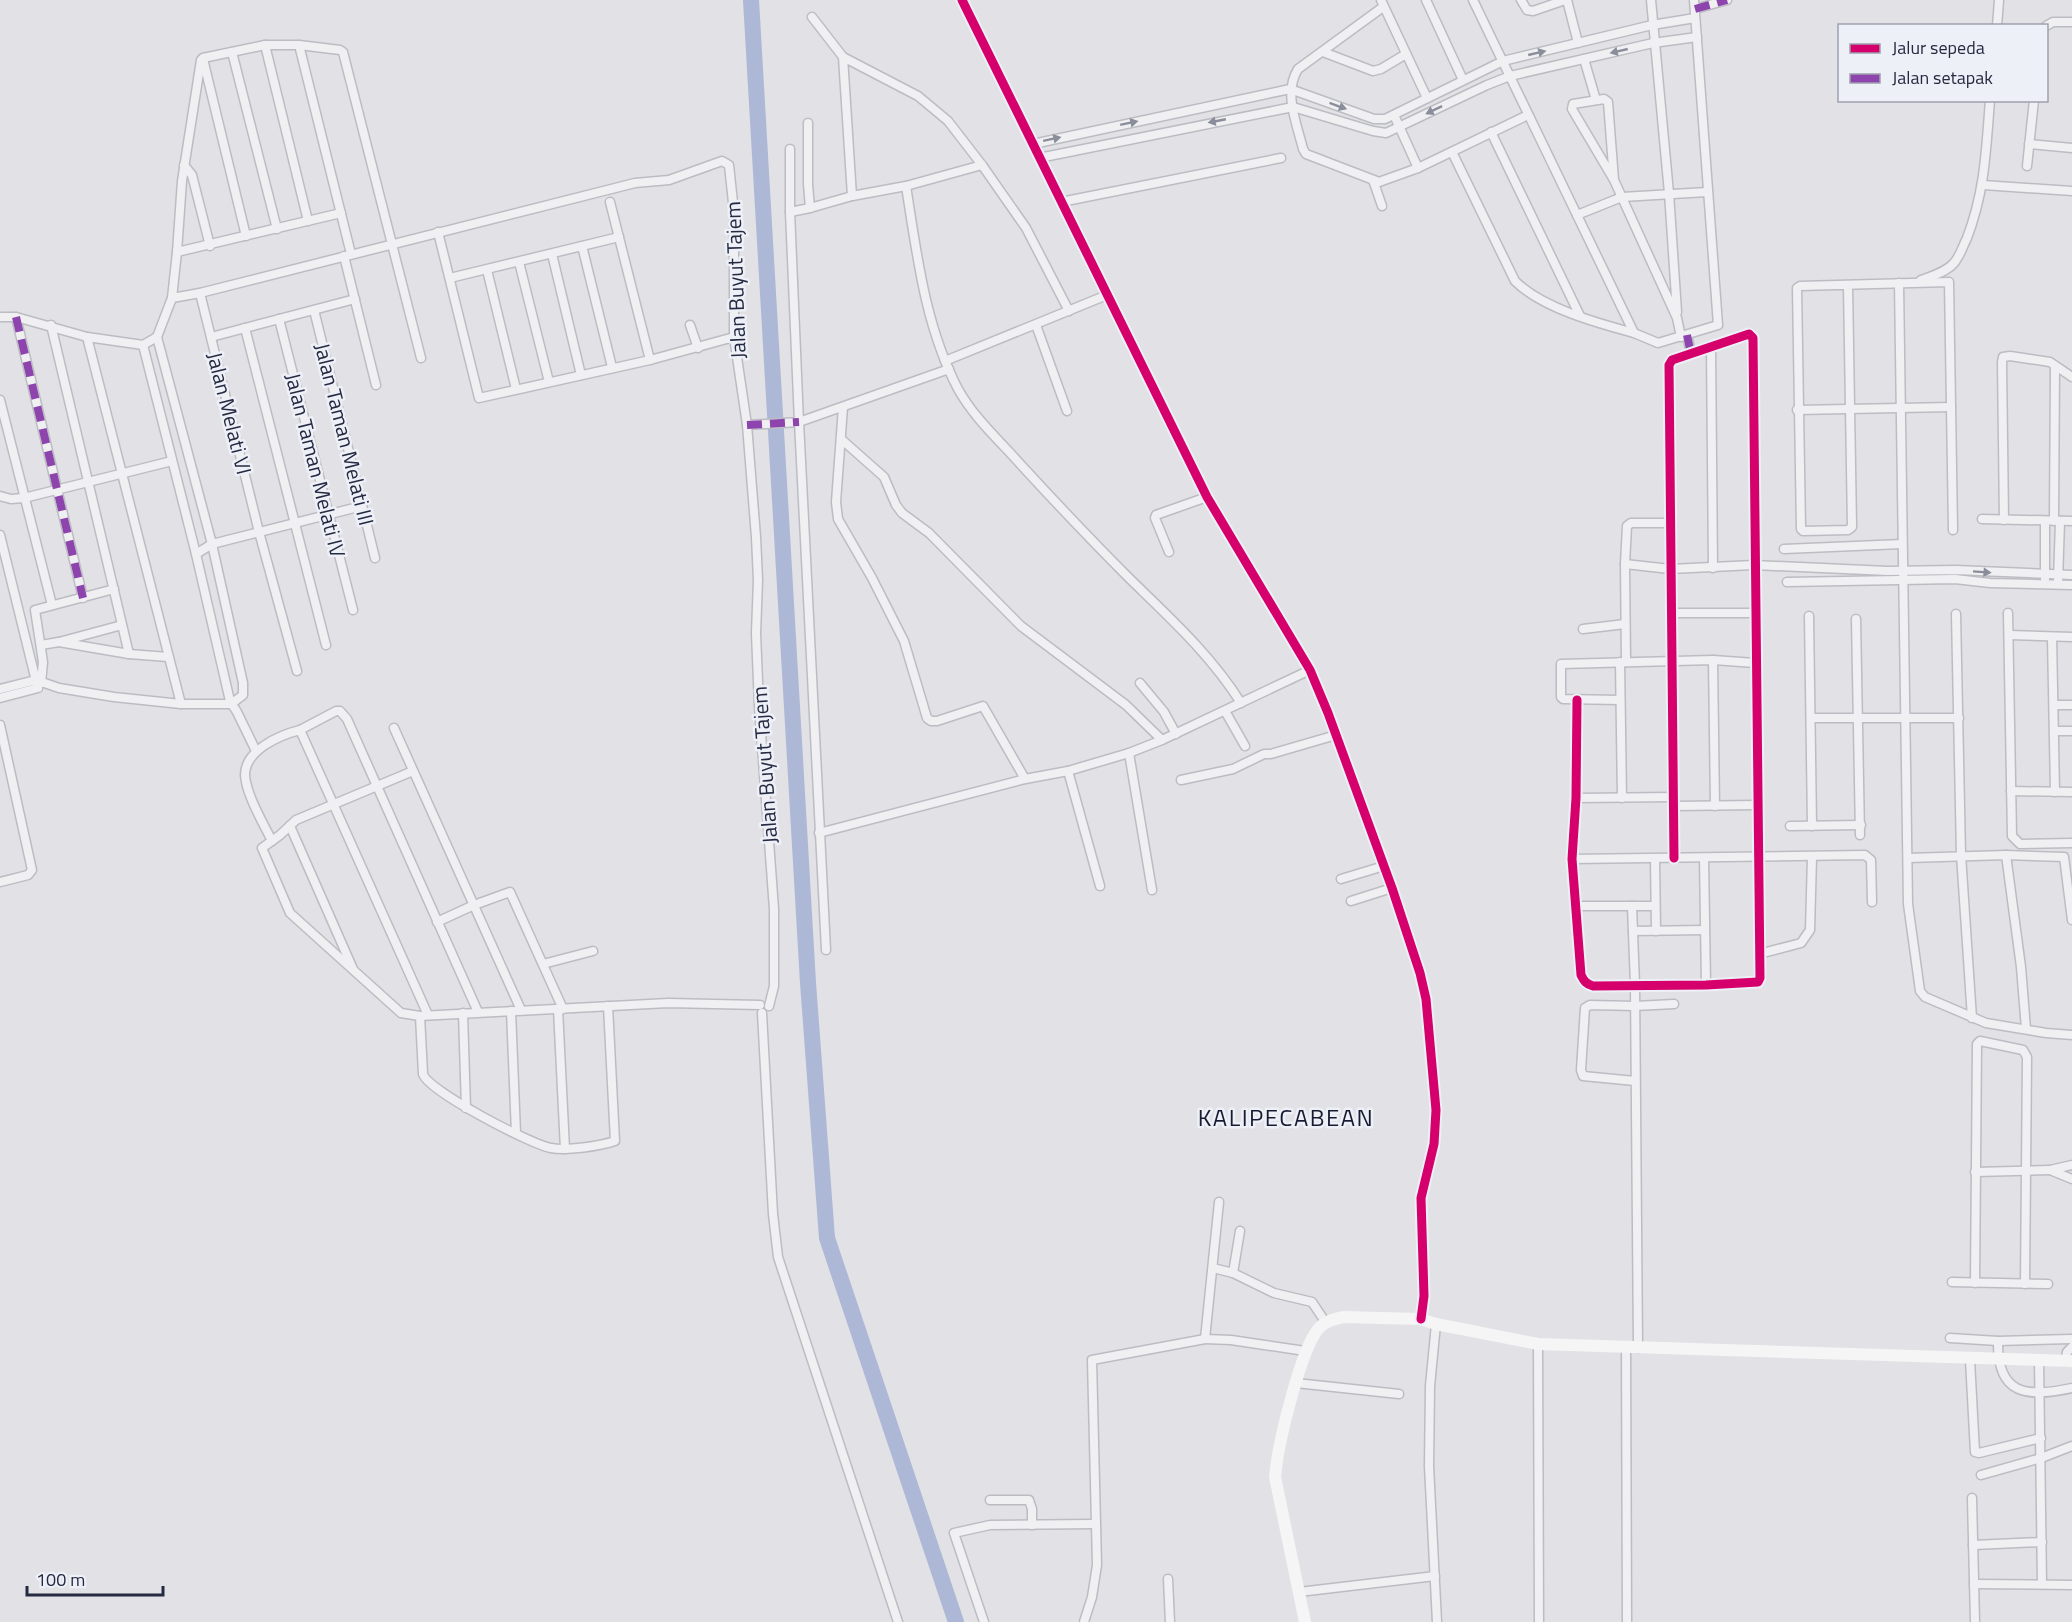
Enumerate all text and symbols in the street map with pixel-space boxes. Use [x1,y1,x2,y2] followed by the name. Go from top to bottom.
[1838,24,2048,102] legend
[1892,34,1985,61] text: Jalur sepeda
[1528,47,1546,57] one-way arrow
[1609,47,1628,57] one-way arrow
[1892,64,1993,91] text: Jalan setapak
[1329,101,1347,111] one-way arrow
[1425,106,1442,115] one-way arrow
[1207,117,1226,126] one-way arrow
[1120,118,1139,127] one-way arrow
[1043,134,1062,144] one-way arrow
[716,201,754,359] street label: Jalan Buyut Tajem
[307,339,383,529] street label: Jalan Taman Melati III
[199,348,261,478] street label: Jalan Melati VI
[278,369,354,561] street label: Jalan Taman Melati IV
[1972,567,1991,577] one-way arrow
[743,685,785,845] street label: Jalan Buyut Tajem
[1198,1099,1374,1135] district label: KALIPECABEAN
[27,1559,164,1597] scale bar
[36,1566,85,1593] text: 100 m

